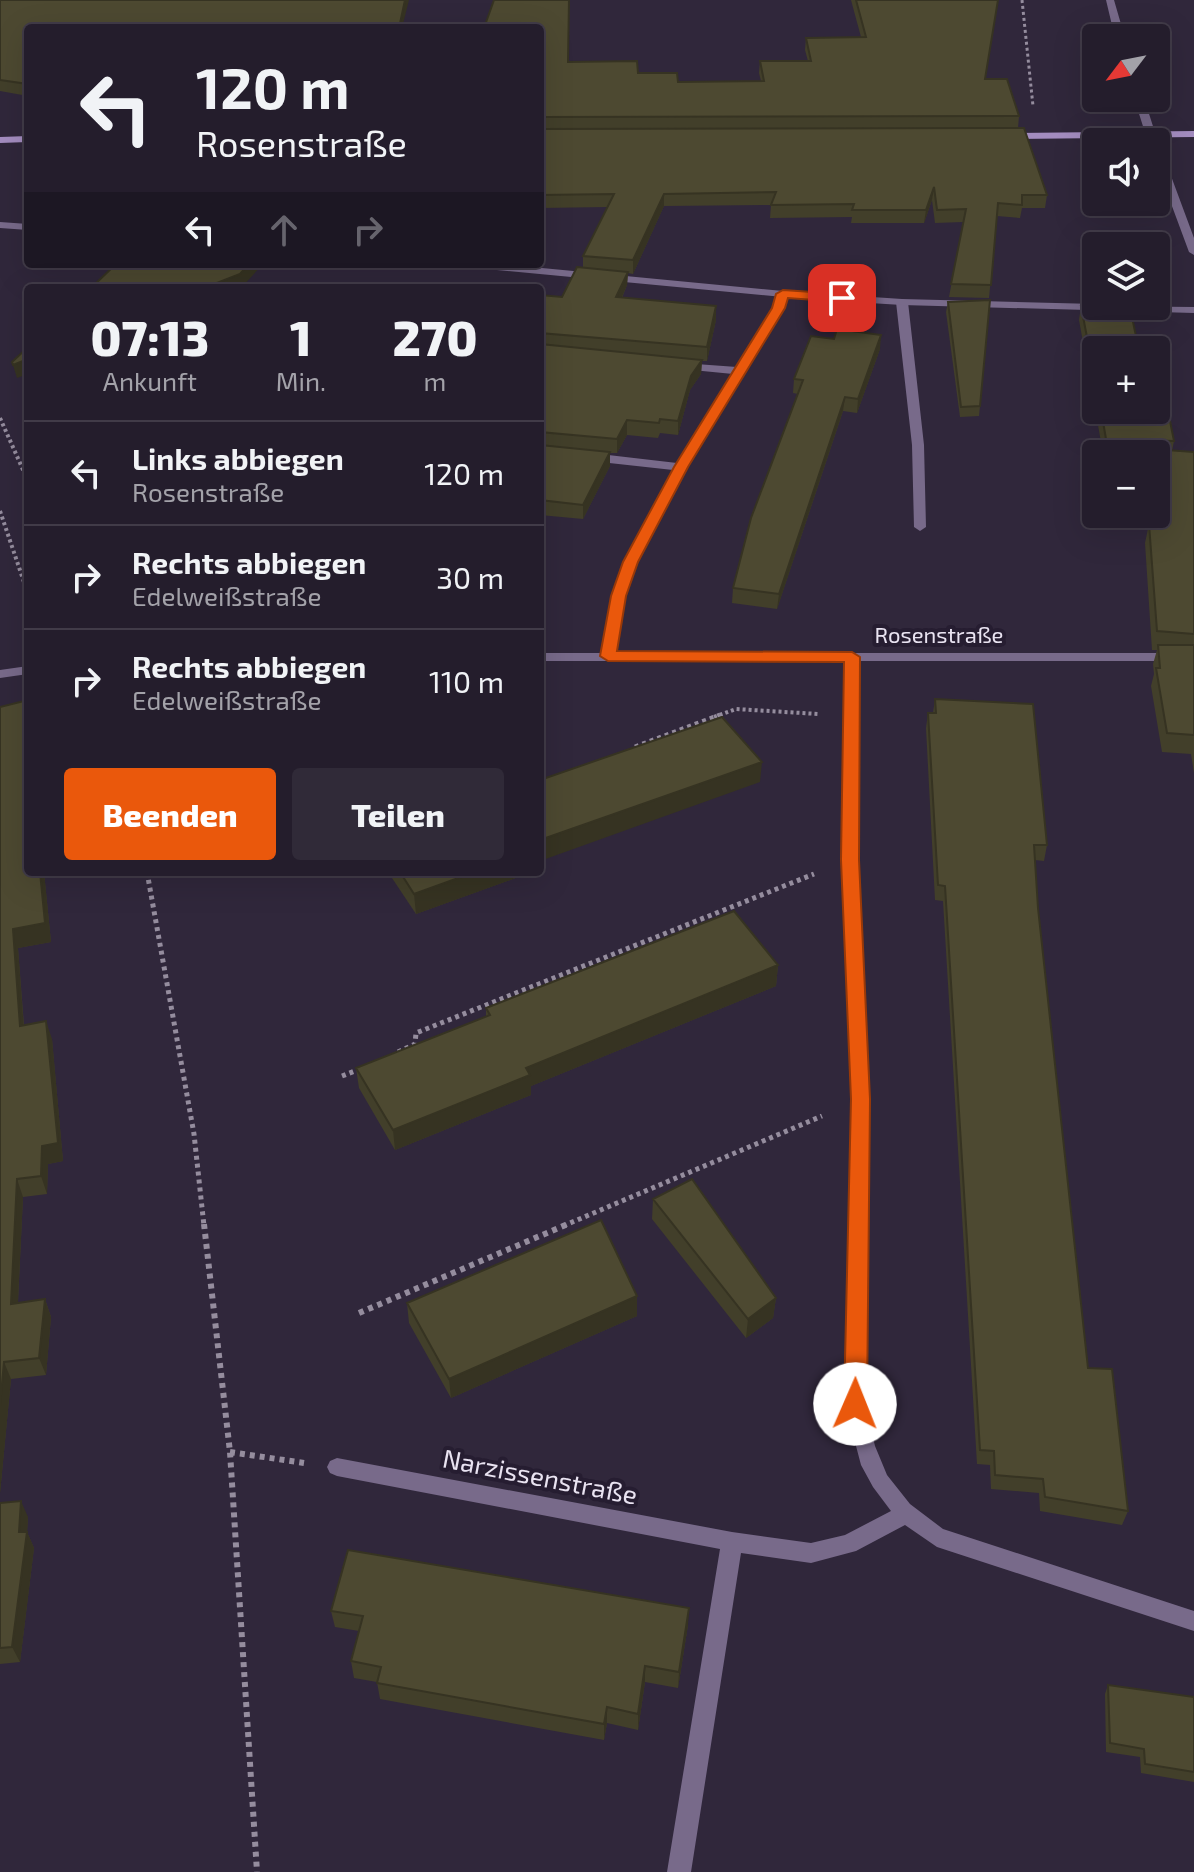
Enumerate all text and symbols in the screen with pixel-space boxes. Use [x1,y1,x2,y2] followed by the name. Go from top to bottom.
[1082,24,1170,112] north arrow
[1082,24,1170,528] map controls
[196,53,350,120] text: 120 m
[64,56,168,160] icon: left
[196,121,407,164] text: Rosenstraße
[1082,128,1170,216] button: sound
[178,208,222,252] icon: left
[262,208,306,252] icon: ahead
[346,208,390,252] icon: right
[1082,232,1170,320] button: layers
[808,264,876,332] pin
[820,276,864,320] icon: arrive
[90,308,209,366] text: 07:13
[290,308,312,366] text: 1
[392,308,478,366] text: 270
[1082,336,1170,424] button: +
[103,365,197,396] text: Ankunft
[276,365,326,396] text: Min.
[424,365,446,396] text: m
[132,440,344,476] text: Links abbiegen
[1082,440,1170,528] button: −
[64,451,108,495] icon: left
[424,455,504,491] text: 120 m
[132,476,284,507] text: Rosenstraße
[132,544,366,580] text: Rechts abbiegen
[64,555,108,599] icon: right
[436,559,504,595] text: 30 m
[132,580,321,611] text: Edelweißstraße
[875,621,1003,647] street label: Rosenstraße
[132,648,366,684] text: Rechts abbiegen
[64,659,108,703] icon: right
[429,663,504,699] text: 110 m
[132,684,321,715] text: Edelweißstraße
[64,768,276,860] button: Beenden
[292,768,504,860] button: Teilen
[813,1362,897,1446] position arrow
[440,1441,640,1510] street label: Narzissenstraße

